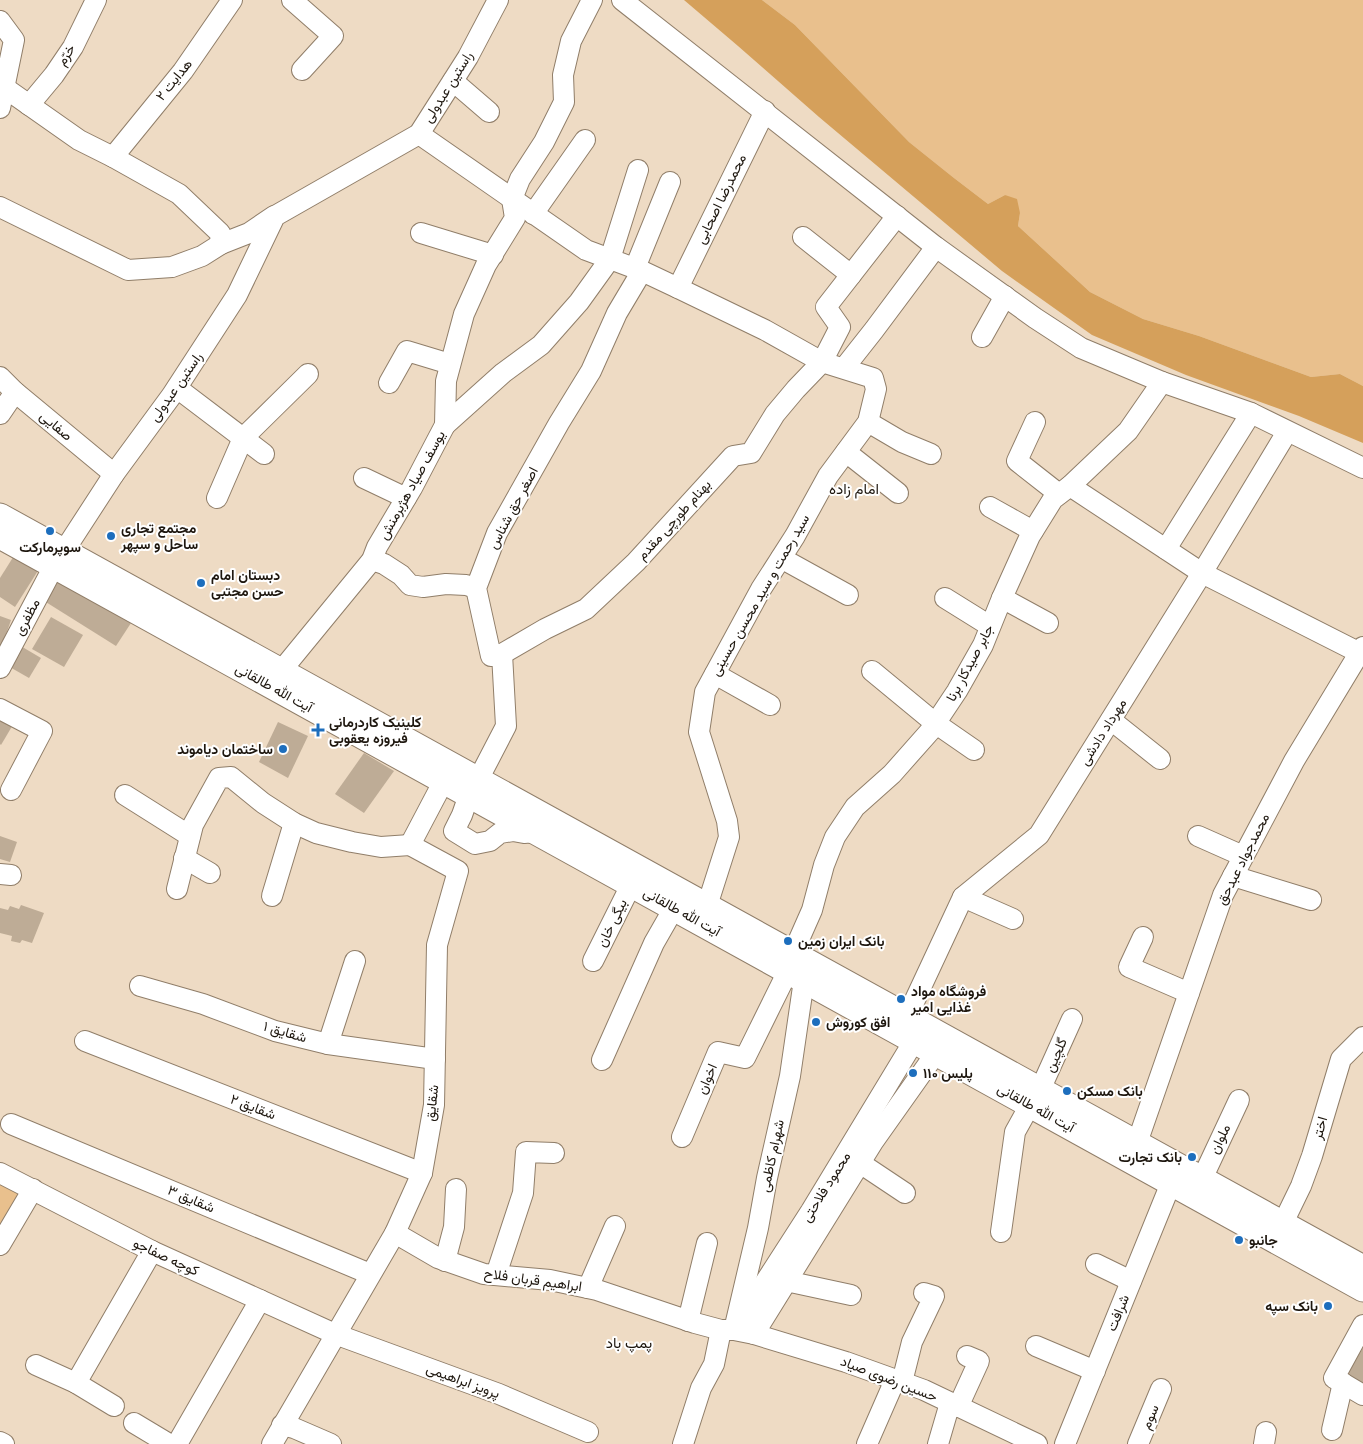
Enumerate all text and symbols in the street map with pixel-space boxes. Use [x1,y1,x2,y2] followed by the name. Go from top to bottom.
[54,42,79,69] street label: خرّم
[420,48,477,126] street label: راستین عبدولی
[153,56,195,104] street label: هدایت ۲
[693,152,750,247] street label: محمدرضا اصحابی
[147,349,206,425] street label: راستین عبدولی
[36,408,75,445] street label: صفایی
[376,428,449,543] street label: یوسف صیاد هژبرمنش
[485,465,542,552] street label: اصغر حق شناس
[634,477,715,564] street label: بهنام طورچی مقدم
[829,481,879,499] district label: امام زاده
[708,512,813,679] street label: سید رحمت و سید محسن حسینی
[120,521,198,554] place label: مجتمع تجاری ساحل و سپهر
[44,525,56,537] marker: سوپرمارکت
[105,530,117,542] marker: مجتمع تجاری ساحل و سپهر
[19,540,81,557] place label: سوپرمارکت
[211,568,284,600] place label: دبستان امام حسن مجتبی
[195,577,207,589] marker: دبستان امام حسن مجتبی
[11,596,44,638] street label: مظفری
[944,622,997,704] street label: جابر صیدکار برنا
[232,660,317,717] street label: آیت الله طالقانی
[1077,696,1130,769] street label: مهرداد دادشی
[329,715,421,747] place label: کلینیک کاردرمانی فیروزه یعقوبی
[311,723,325,737] marker: کلینیک کاردرمانی فیروزه یعقوبی
[177,742,273,758] place label: ساختمان دیاموند
[277,743,289,755] marker: ساختمان دیاموند
[1214,811,1273,907] street label: محمدجواد عبدحق
[640,884,725,941] street label: آیت الله طالقانی
[594,897,631,950] street label: بیگی خان
[798,934,885,950] place label: بانک ایران زمین
[782,935,794,947] marker: بانک ایران زمین
[910,984,986,1016] place label: فروشگاه مواد غذایی امیر
[895,993,907,1005] marker: فروشگاه مواد غذایی امیر
[826,1015,890,1031] place label: افق کوروش
[810,1016,822,1028] marker: افق کوروش
[261,1019,308,1046] street label: شقایق ۱
[1042,1036,1072,1075] street label: گلچین
[694,1062,721,1097] street label: اخوان
[923,1066,973,1083] place label: پلیس ۱۱۰
[907,1067,919,1079] marker: پلیس ۱۱۰
[994,1080,1079,1137] street label: آیت الله طالقانی
[423,1084,442,1122] street label: شقایق
[1077,1084,1143,1100] place label: بانک مسکن
[1061,1085,1073,1097] marker: بانک مسکن
[228,1091,278,1123] street label: شقایق ۲
[1309,1115,1331,1142] street label: اختر
[757,1118,788,1194] street label: شهرام کاظمی
[1207,1122,1234,1157] street label: ملوان
[799,1149,854,1225] street label: محمود فلاحتی
[1119,1150,1182,1166] place label: بانک تجارت
[1186,1151,1198,1163] marker: بانک تجارت
[165,1182,217,1217] street label: شقایق ۳
[1249,1233,1278,1249] place label: جانبو
[1233,1234,1245,1246] marker: جانبو
[130,1235,201,1281] street label: کوچه صفاجو
[483,1266,583,1297] street label: ابراهیم قربان فلاح
[1104,1293,1133,1334] street label: شرافت
[1265,1299,1318,1316] place label: بانک سپه
[1322,1300,1334,1312] marker: بانک سپه
[606,1335,652,1353] district label: پمپ باد
[838,1354,940,1405] street label: حسین رضوی صیاد
[423,1361,502,1403] street label: پرویز ابراهیمی
[1138,1402,1163,1432] street label: سوم

